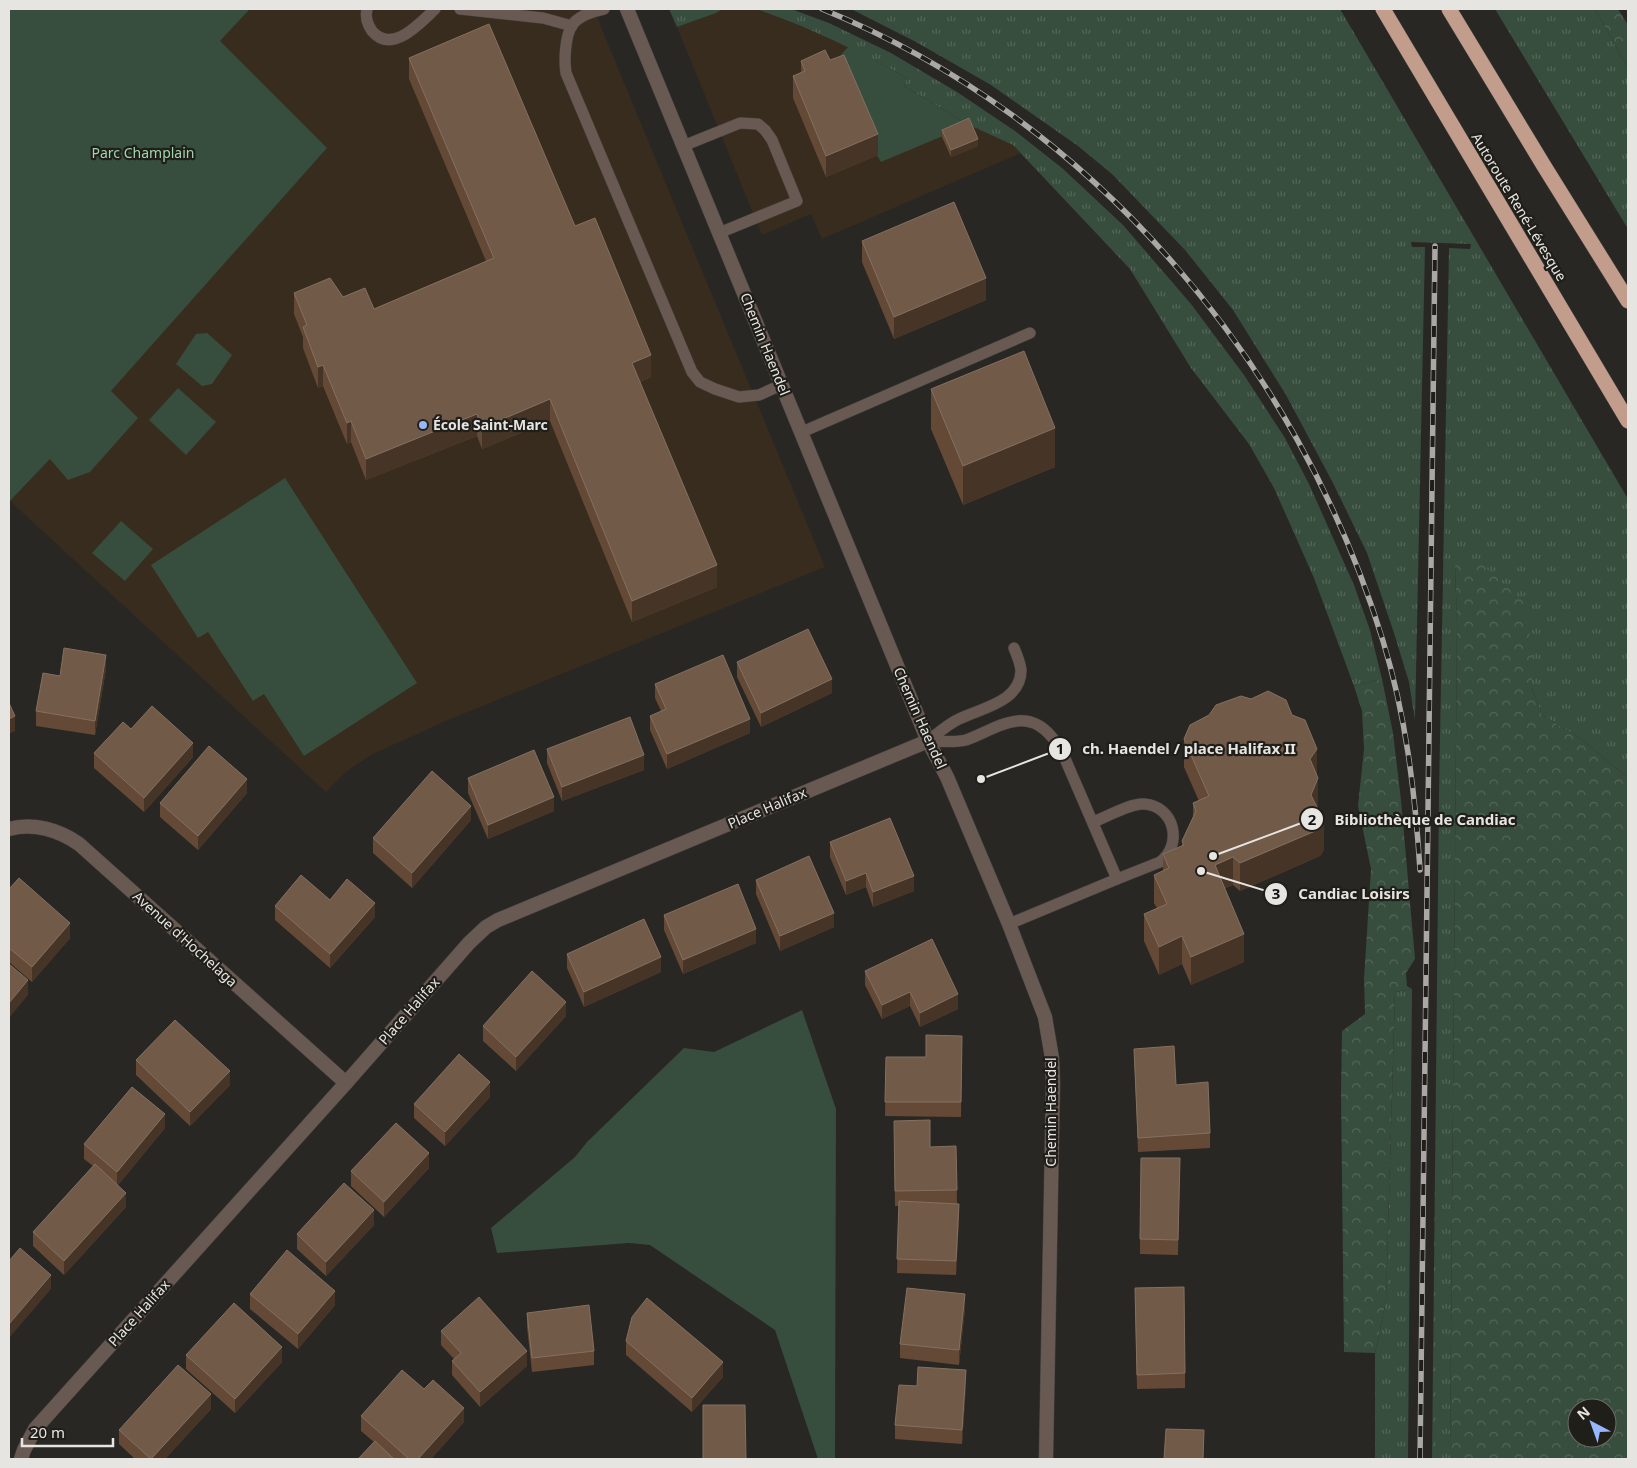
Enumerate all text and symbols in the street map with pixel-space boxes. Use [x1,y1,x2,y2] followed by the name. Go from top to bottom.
[1468,129,1571,285] street label: Autoroute René-Lévesque
[92,143,194,162] park label: Parc Champlain
[736,290,795,398] street label: Chemin Haendel
[433,415,548,434] place label: École Saint-Marc
[417,419,429,431] marker: École Saint-Marc
[890,664,951,772] street label: Chemin Haendel
[1047,734,1306,764] callout: ch. Haendel / place Halifax II
[1056,738,1064,758] text: 1
[1082,738,1296,758] text: ch. Haendel / place Halifax II
[725,782,810,833] street label: Place Halifax
[1300,804,1526,834] callout: Bibliothèque de Candiac
[1308,809,1317,829] text: 2
[1335,809,1516,829] text: Bibliothèque de Candiac
[1264,879,1420,909] callout: Candiac Loisirs
[1272,883,1280,903] text: 3
[1298,883,1410,903] text: Candiac Loisirs
[129,887,242,991] street label: Avenue d'Hochelaga
[374,972,444,1049] street label: Place Halifax
[1041,1057,1060,1167] street label: Chemin Haendel
[104,1275,174,1350] street label: Place Halifax
[1567,1398,1617,1448] north arrow
[1573,1402,1594,1424] text: N
[22,1416,114,1448] scale bar
[30,1422,65,1442] text: 20 m

